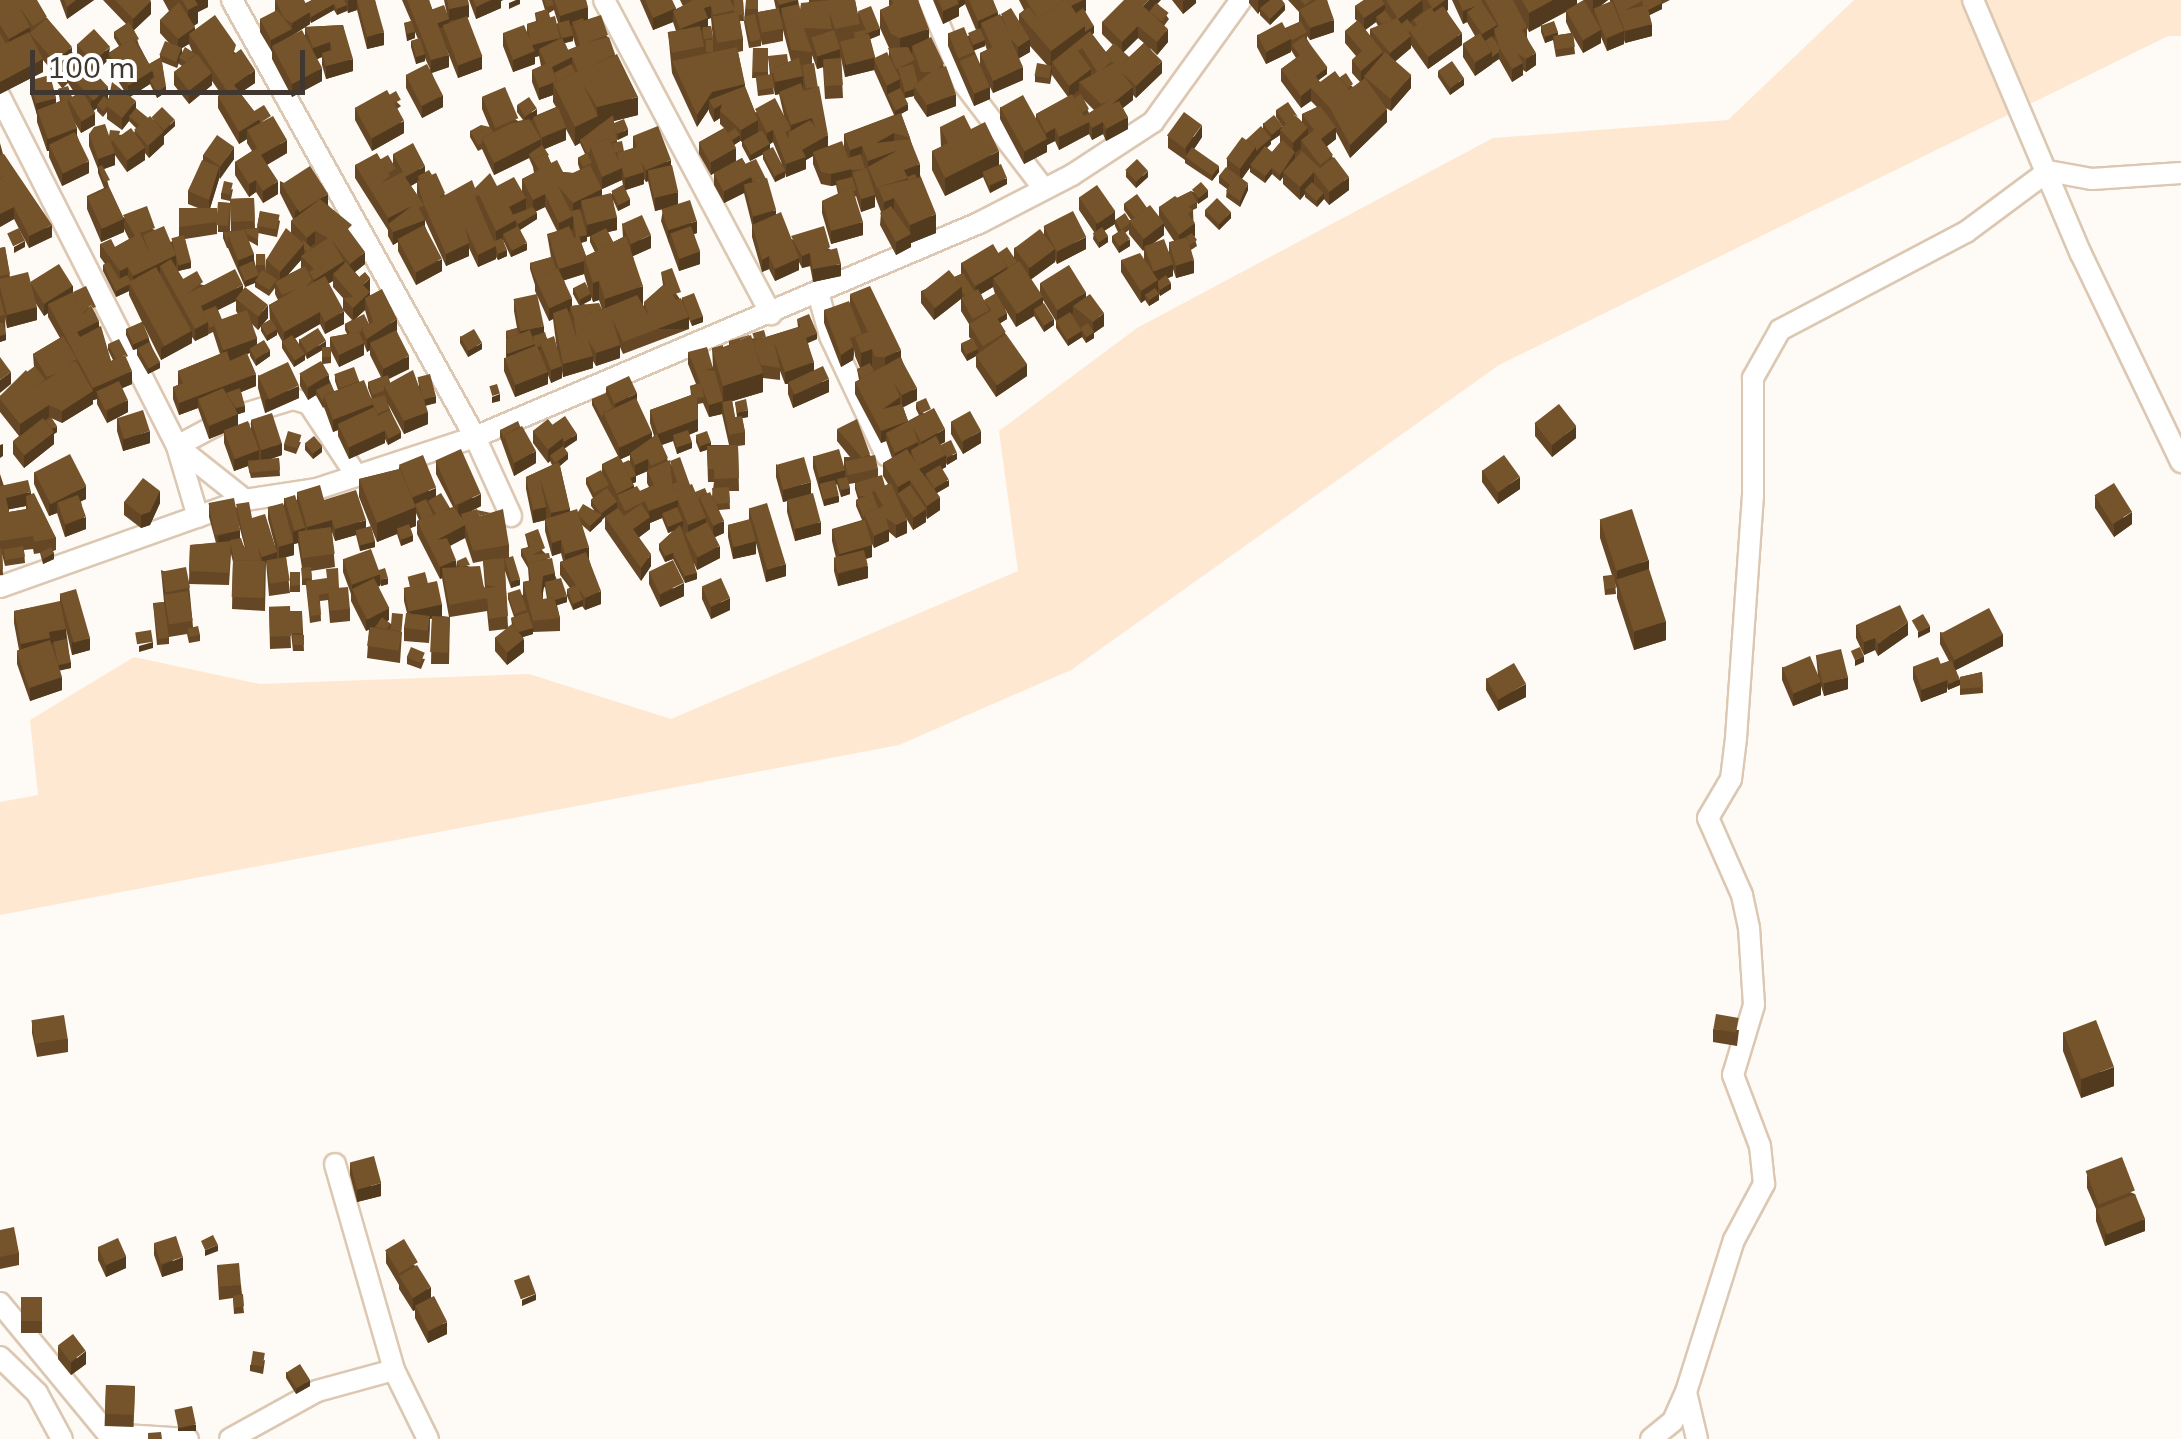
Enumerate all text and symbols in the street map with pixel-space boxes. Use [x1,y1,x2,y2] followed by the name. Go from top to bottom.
[35,30,310,92] scale bar
[47,48,135,86] text: 100 m

